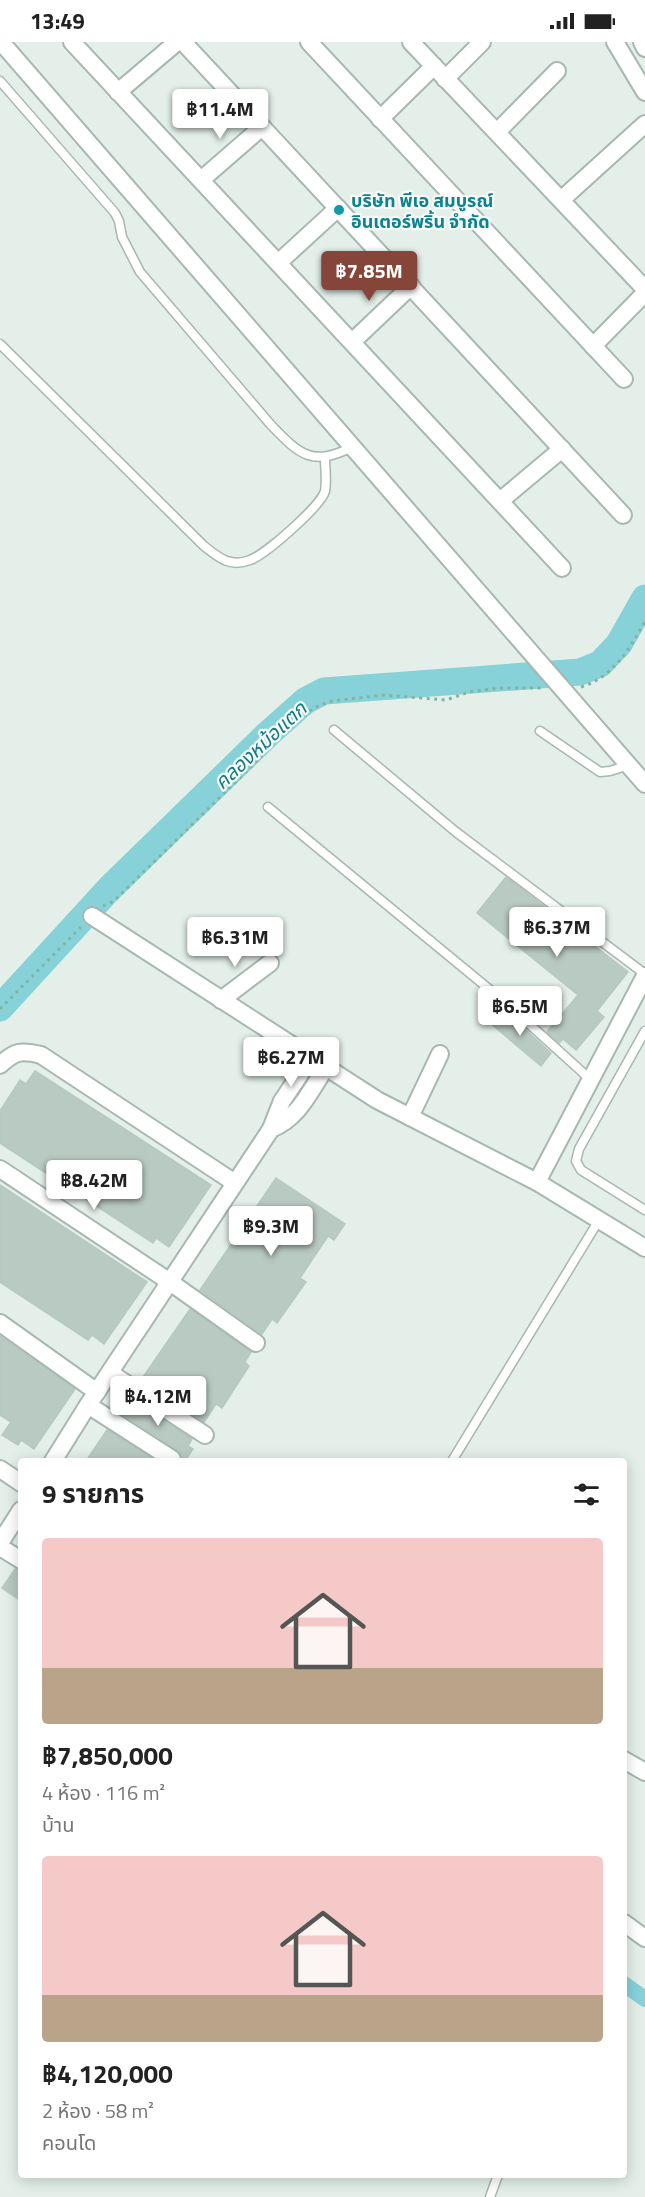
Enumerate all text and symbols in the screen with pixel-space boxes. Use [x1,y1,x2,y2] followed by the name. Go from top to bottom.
[30,4,85,38] text: 13:49
[171,89,269,140] pin: ฿11.4M
[186,93,254,124] text: ฿11.4M
[351,187,493,235] place label: บริษัท พีเอ สมบูรณ์ อินเตอร์พริ้น จำกัด
[332,203,346,217] marker: บริษัท พีเอ สมบูรณ์ อินเตอร์พริ้น จำกัด
[320,251,418,302] pin: ฿7.85M
[335,255,403,286] text: ฿7.85M
[207,693,314,796] water label: คลองหม้อแตก
[508,907,606,958] pin: ฿6.37M
[523,911,591,942] text: ฿6.37M
[186,917,284,968] pin: ฿6.31M
[201,921,269,952] text: ฿6.31M
[478,986,562,1037] pin: ฿6.5M
[492,990,548,1021] text: ฿6.5M
[242,1037,340,1088] pin: ฿6.27M
[257,1041,325,1072] text: ฿6.27M
[45,1160,143,1211] pin: ฿8.42M
[60,1164,128,1195] text: ฿8.42M
[229,1206,313,1257] pin: ฿9.3M
[243,1210,299,1241] text: ฿9.3M
[109,1376,207,1427] pin: ฿4.12M
[124,1380,192,1411] text: ฿4.12M
[42,1474,144,1513] text: 9 รายการ
[570,1478,603,1511] icon: filters
[269,1577,377,1685] icon: home
[42,1736,173,1775] text: ฿7,850,000
[42,1777,165,1808] text: 4 ห้อง · 116 m²
[42,1809,74,1840] text: บ้าน
[269,1895,377,2003] icon: home
[42,2054,173,2093] text: ฿4,120,000
[42,2095,154,2126] text: 2 ห้อง · 58 m²
[42,2127,96,2158] text: คอนโด

